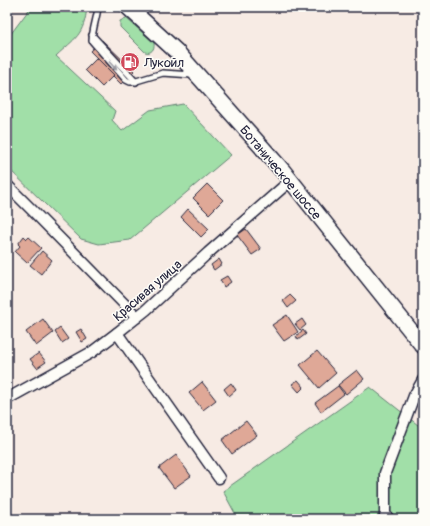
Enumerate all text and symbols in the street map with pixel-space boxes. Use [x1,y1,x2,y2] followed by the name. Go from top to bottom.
[119,51,141,73] fuel station icon: Лукойл
[143,55,184,71] place label: Лукойл
[108,61,117,70] one-way arrow
[236,122,325,223] street label: Ботаническое шоссе
[110,257,185,325] street label: Красивая улица

